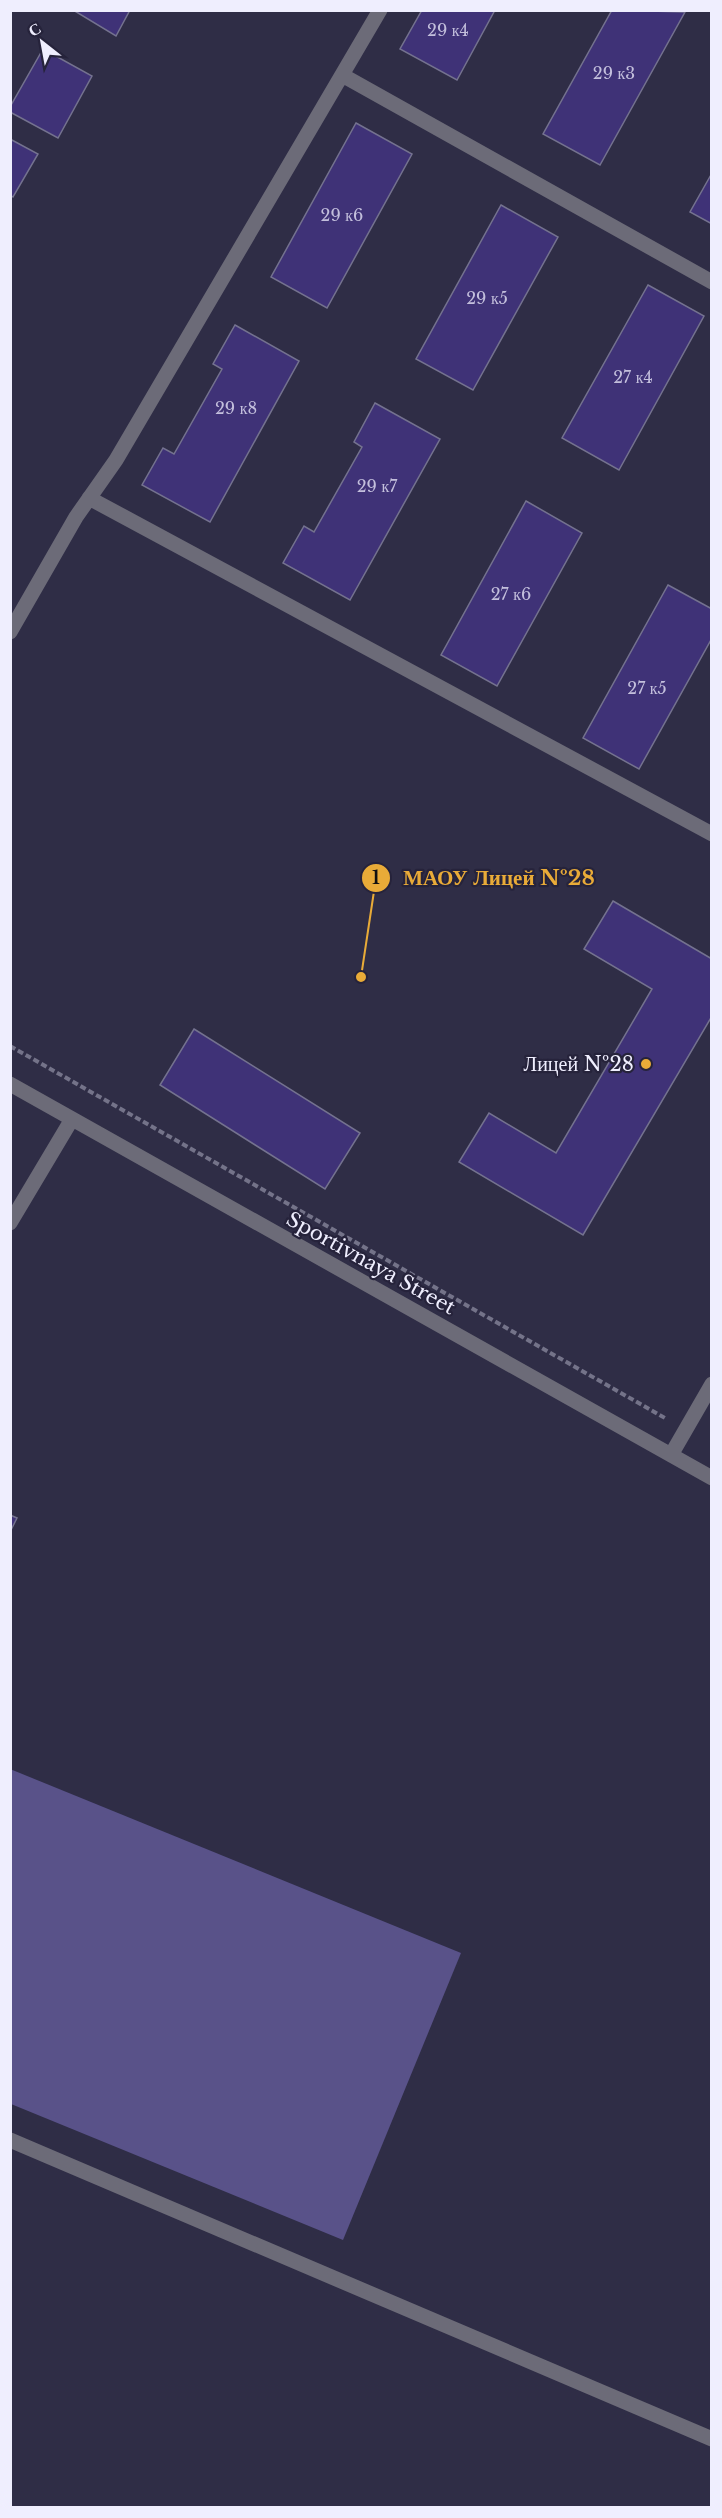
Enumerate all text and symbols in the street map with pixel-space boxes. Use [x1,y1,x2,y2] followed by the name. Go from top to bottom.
[12,12,72,72] north arrow
[24,18,44,41] text: С
[427,20,469,40] house number: 29 к4
[593,63,635,83] house number: 29 к3
[321,205,363,225] house number: 29 к6
[466,288,508,308] house number: 29 к5
[613,367,653,387] house number: 27 к4
[215,398,257,418] house number: 29 к8
[357,476,398,496] house number: 29 к7
[491,584,531,604] house number: 27 к6
[627,678,667,698] house number: 27 к5
[361,858,607,897] callout: МАОУ Лицей №28
[403,865,595,891] text: МАОУ Лицей №28
[372,867,380,889] text: 1
[524,1052,634,1076] place label: Лицей №28
[639,1057,653,1071] marker: Лицей №28
[282,1207,460,1320] street label: Sportivnaya Street

